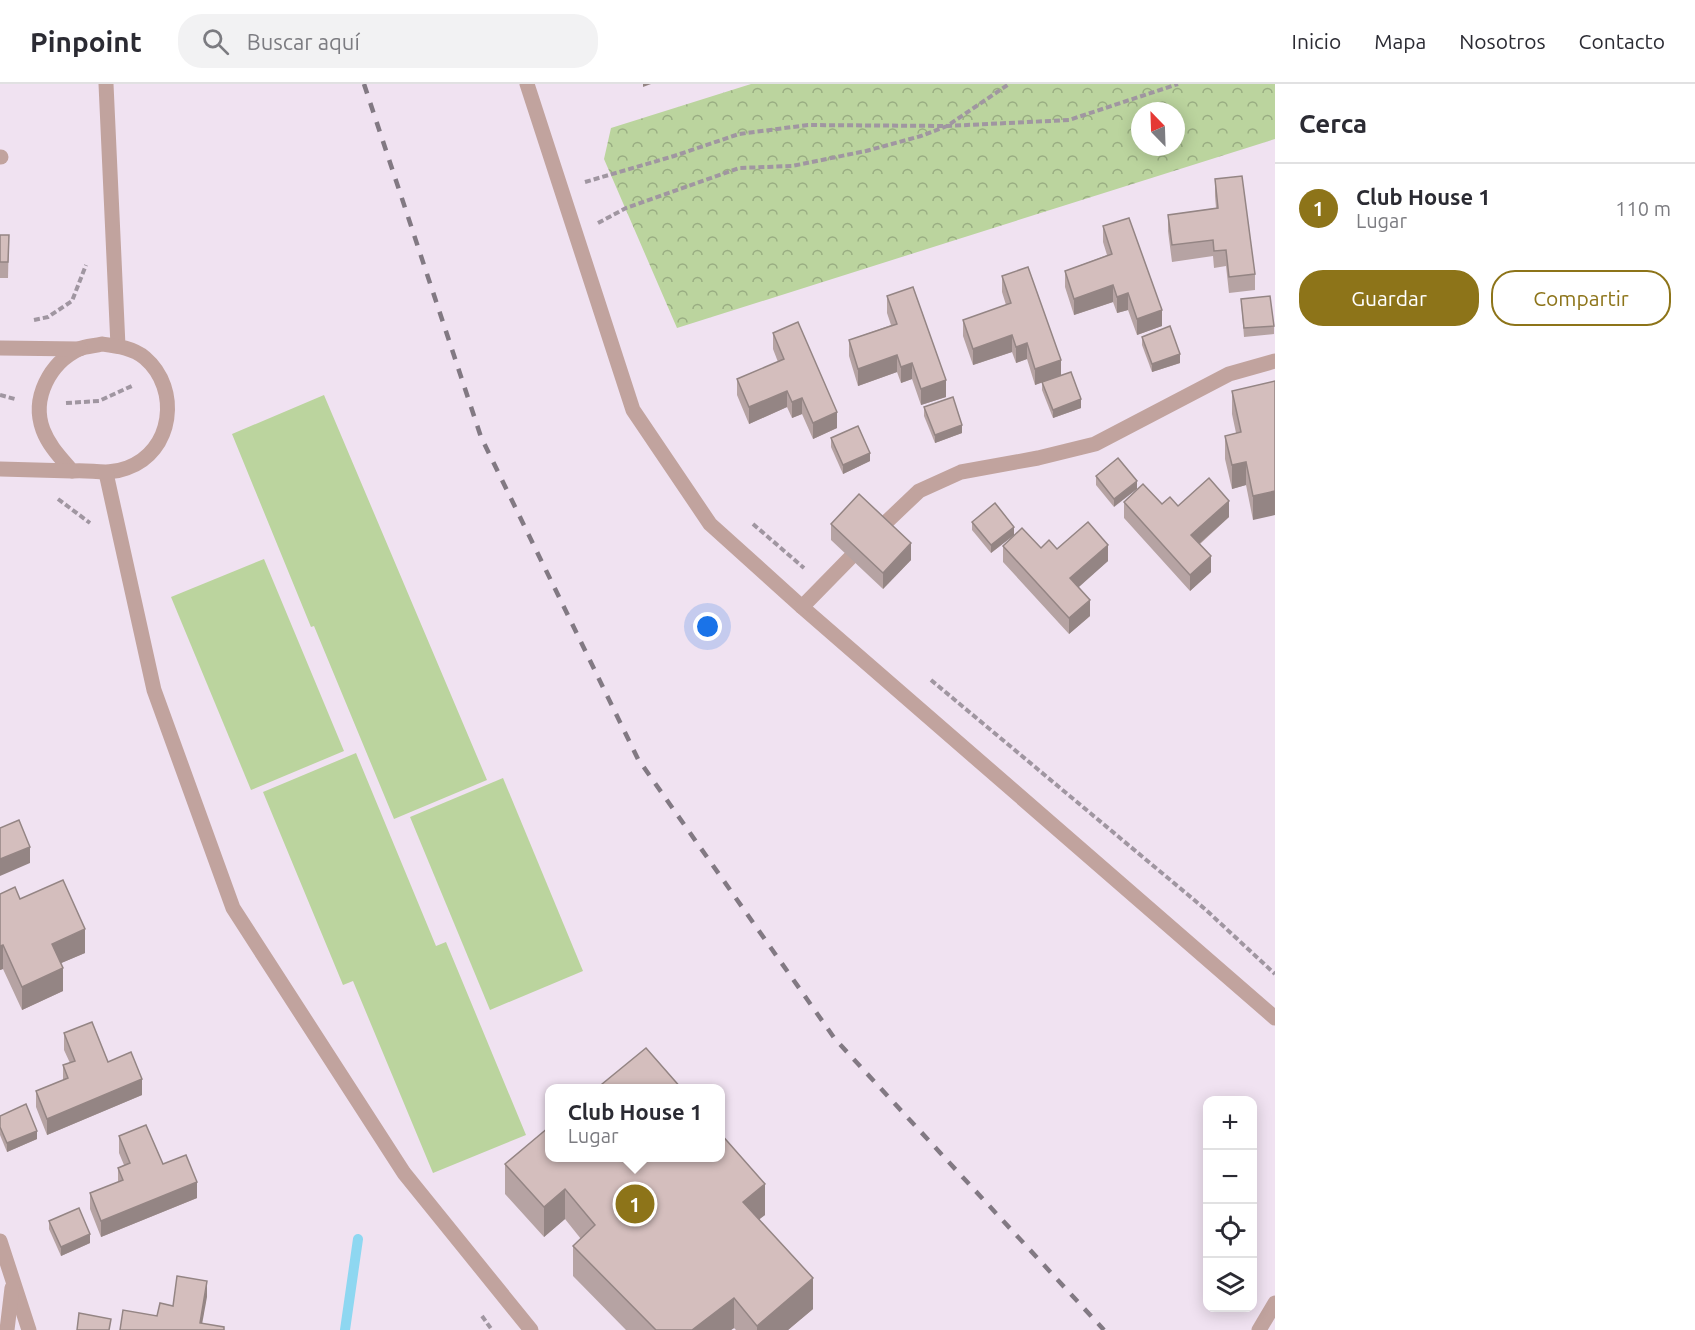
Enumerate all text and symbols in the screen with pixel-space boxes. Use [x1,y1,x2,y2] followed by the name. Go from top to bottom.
[178,14,598,68] search box
[199,25,232,58] icon: search
[30,26,142,57] text: Pinpoint
[247,29,360,54] text: Buscar aquí
[1292,29,1341,53] text: Inicio
[1374,29,1426,53] text: Mapa
[1459,29,1546,53] text: Nosotros
[1579,29,1665,53] text: Contacto
[1131,102,1185,156] north arrow
[1299,109,1367,138] text: Cerca
[1356,184,1491,209] text: Club House 1
[1313,197,1324,220] text: 1
[1615,197,1671,220] text: 110 m
[1356,209,1407,232] text: Lugar
[1299,270,1479,326] button: Guardar
[1491,270,1671,326] button: Compartir
[693,612,722,641] your location
[545,1084,725,1162] popup
[1203,1096,1257,1312] map controls
[1203,1096,1257,1150] button: +
[568,1099,702,1124] text: Club House 1
[568,1124,619,1147] text: Lugar
[1203,1150,1257,1204] button: −
[616,1182,654,1226] pin: 1
[1203,1204,1257,1258] button: locate
[1203,1258,1257,1312] button: layers

